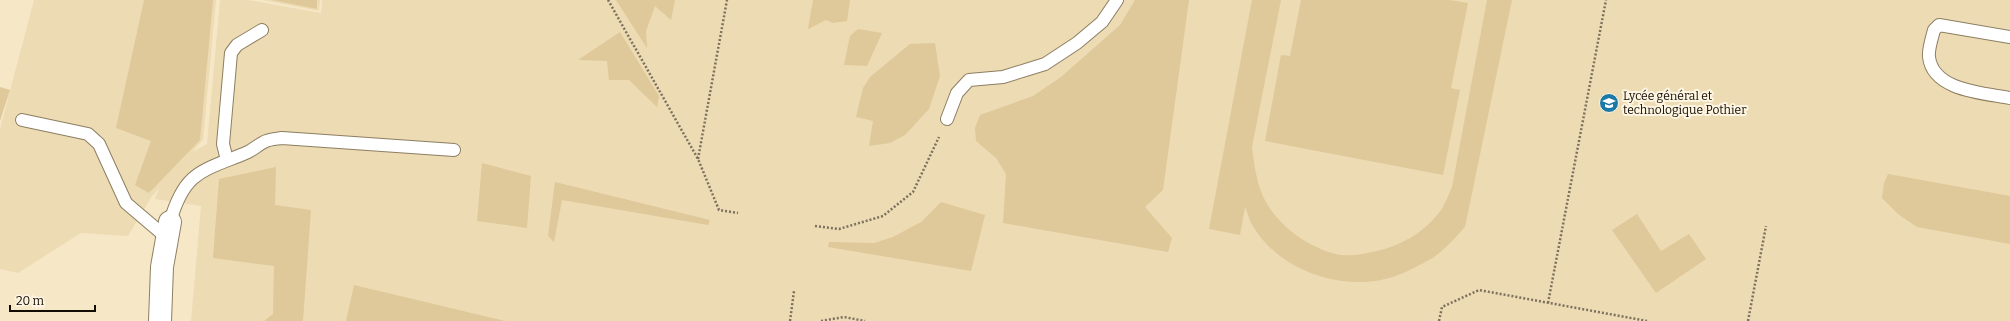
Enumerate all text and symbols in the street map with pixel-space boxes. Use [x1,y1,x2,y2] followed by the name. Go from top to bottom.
[1623,89,1747,117] place label: Lycée général et technologique Pothier
[1598,92,1620,114] school or university icon: Lycée général et technologique Pothier
[10,287,95,313] scale bar
[16,294,45,308] text: 20 m

